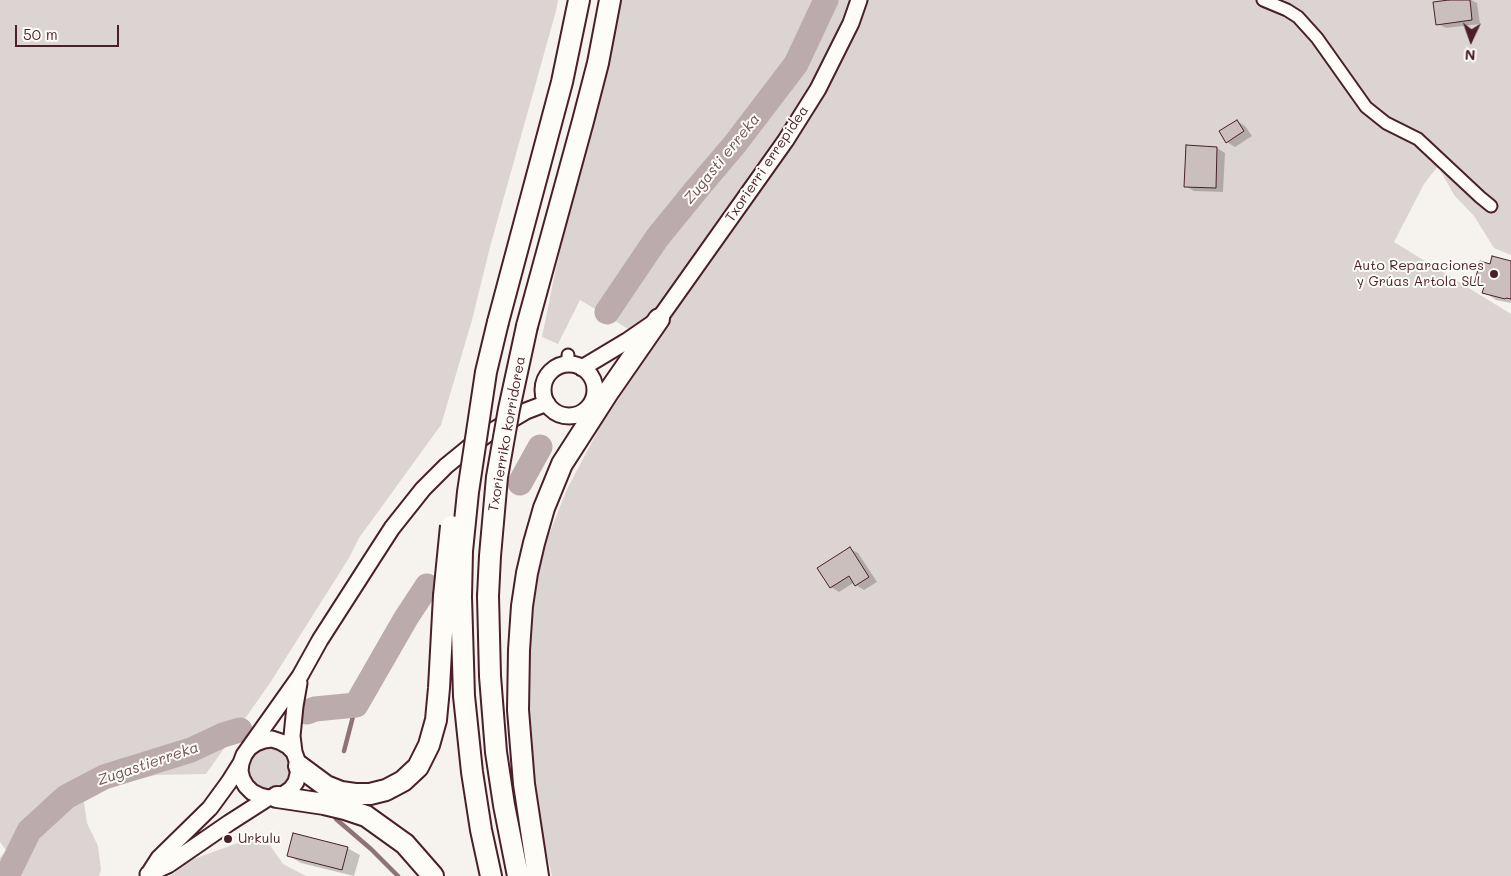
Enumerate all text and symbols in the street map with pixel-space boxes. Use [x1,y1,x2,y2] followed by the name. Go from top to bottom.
[18,15,121,47] scale bar
[1446,15,1496,65] north arrow
[23,24,58,44] text: 50 m
[1464,46,1476,65] text: N
[722,103,812,225] street label: Txorierri errepidea
[680,110,764,208] water label: Zugasti erreka
[1353,258,1484,290] place label: Auto Reparaciones y Grúas Artola SLL
[1488,268,1500,280] marker: Auto Reparaciones y Grúas Artola SLL
[485,355,529,513] street label: Txorierriko korridorea
[95,738,201,790] water label: Zugastierreka
[238,831,281,847] place label: Urkulu
[222,833,234,845] marker: Urkulu

